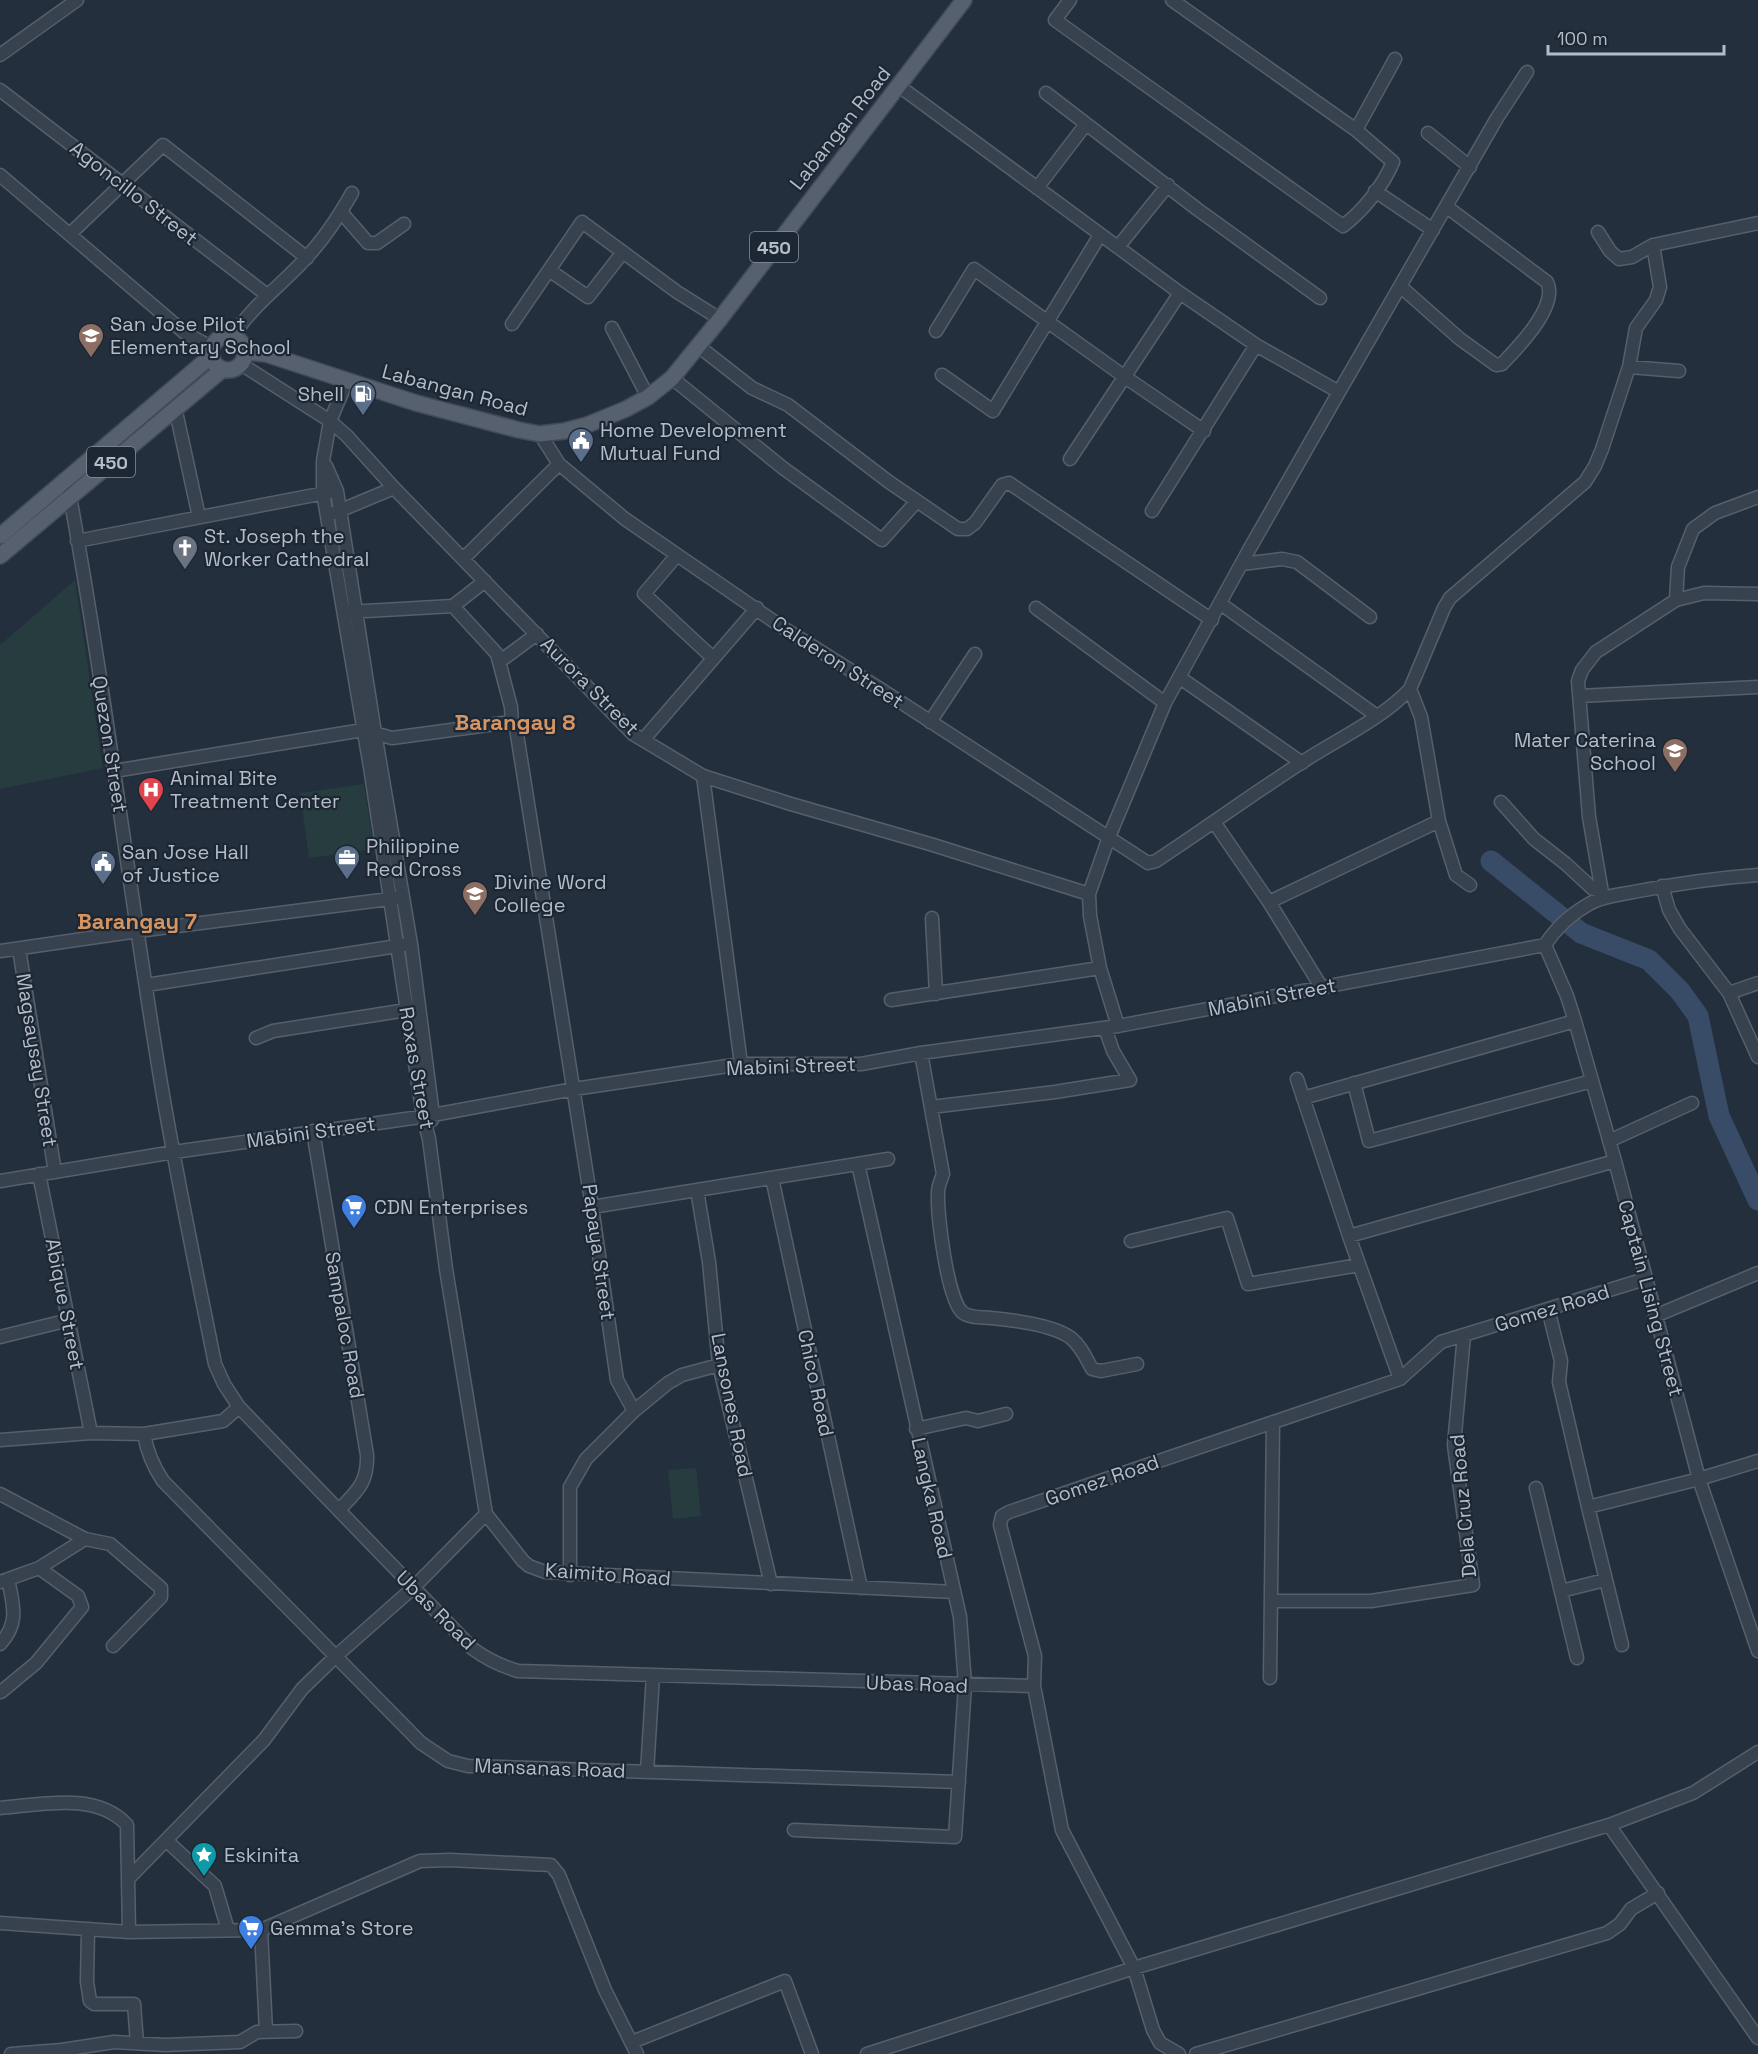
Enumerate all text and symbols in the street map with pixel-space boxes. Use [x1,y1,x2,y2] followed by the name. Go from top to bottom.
[1548,18,1724,56] scale bar
[1557,27,1608,50] text: 100 m
[784,61,896,195] street label: Labangan Road
[65,135,203,251] street label: Agoncillo Street
[750,232,798,262] road number: 450
[110,311,291,360] place label: San Jose Pilot Elementary School
[76,321,106,359] school or university icon: San Jose Pilot Elementary School
[379,358,531,422] street label: Labangan Road
[348,379,378,417] fuel station icon: Shell
[298,381,344,407] place label: Shell
[600,417,787,466] place label: Home Development Mutual Fund
[566,426,596,464] public building icon: Home Development Mutual Fund
[87,447,135,477] road number: 450
[204,523,369,572] place label: St. Joseph the Worker Cathedral
[170,533,200,571] church icon: St. Joseph the Worker Cathedral
[767,610,909,714] street label: Calderon Street
[535,631,645,741] street label: Aurora Street
[86,674,134,814] street label: Quezon Street
[455,708,575,736] district label: Barangay 8
[1514,727,1656,776] place label: Mater Caterina School
[1660,736,1690,774] school or university icon: Mater Caterina School
[170,765,340,814] place label: Animal Bite Treatment Center
[136,775,166,813] hospital icon: Animal Bite Treatment Center
[366,833,462,882] place label: Philippine Red Cross
[122,839,249,888] place label: San Jose Hall of Justice
[332,843,362,881] office icon: Philippine Red Cross
[88,848,118,886] public building icon: San Jose Hall of Justice
[494,869,607,918] place label: Divine Word College
[460,879,490,917] school or university icon: Divine Word College
[77,907,197,935] district label: Barangay 7
[10,971,64,1149] street label: Magsaysay Street
[1206,972,1338,1022] street label: Mabini Street
[393,1005,441,1131] street label: Roxas Street
[726,1051,856,1081] street label: Mabini Street
[245,1110,377,1154] street label: Mabini Street
[577,1182,621,1322] street label: Papaya Street
[339,1192,369,1230] supermarket icon: CDN Enterprises
[374,1194,528,1220] place label: CDN Enterprises
[1612,1197,1690,1399] street label: Captain Lising Street
[39,1236,91,1372] street label: Abique Street
[319,1249,371,1401] street label: Sampaloc Road
[1491,1278,1613,1338] street label: Gomez Road
[792,1327,840,1439] street label: Chico Road
[705,1331,759,1479] street label: Lansones Road
[1444,1433,1482,1579] street label: Dela Cruz Road
[905,1435,959,1561] street label: Langka Road
[1042,1448,1162,1512] street label: Gomez Road
[544,1557,672,1591] street label: Kaimito Road
[391,1565,481,1655] street label: Ubas Road
[865,1669,969,1699] street label: Ubas Road
[474,1752,626,1784] street label: Mansanas Road
[189,1840,219,1878] place icon: Eskinita
[224,1842,299,1868] place label: Eskinita
[236,1913,266,1951] supermarket icon: Gemma's Store
[270,1915,413,1941] place label: Gemma's Store

